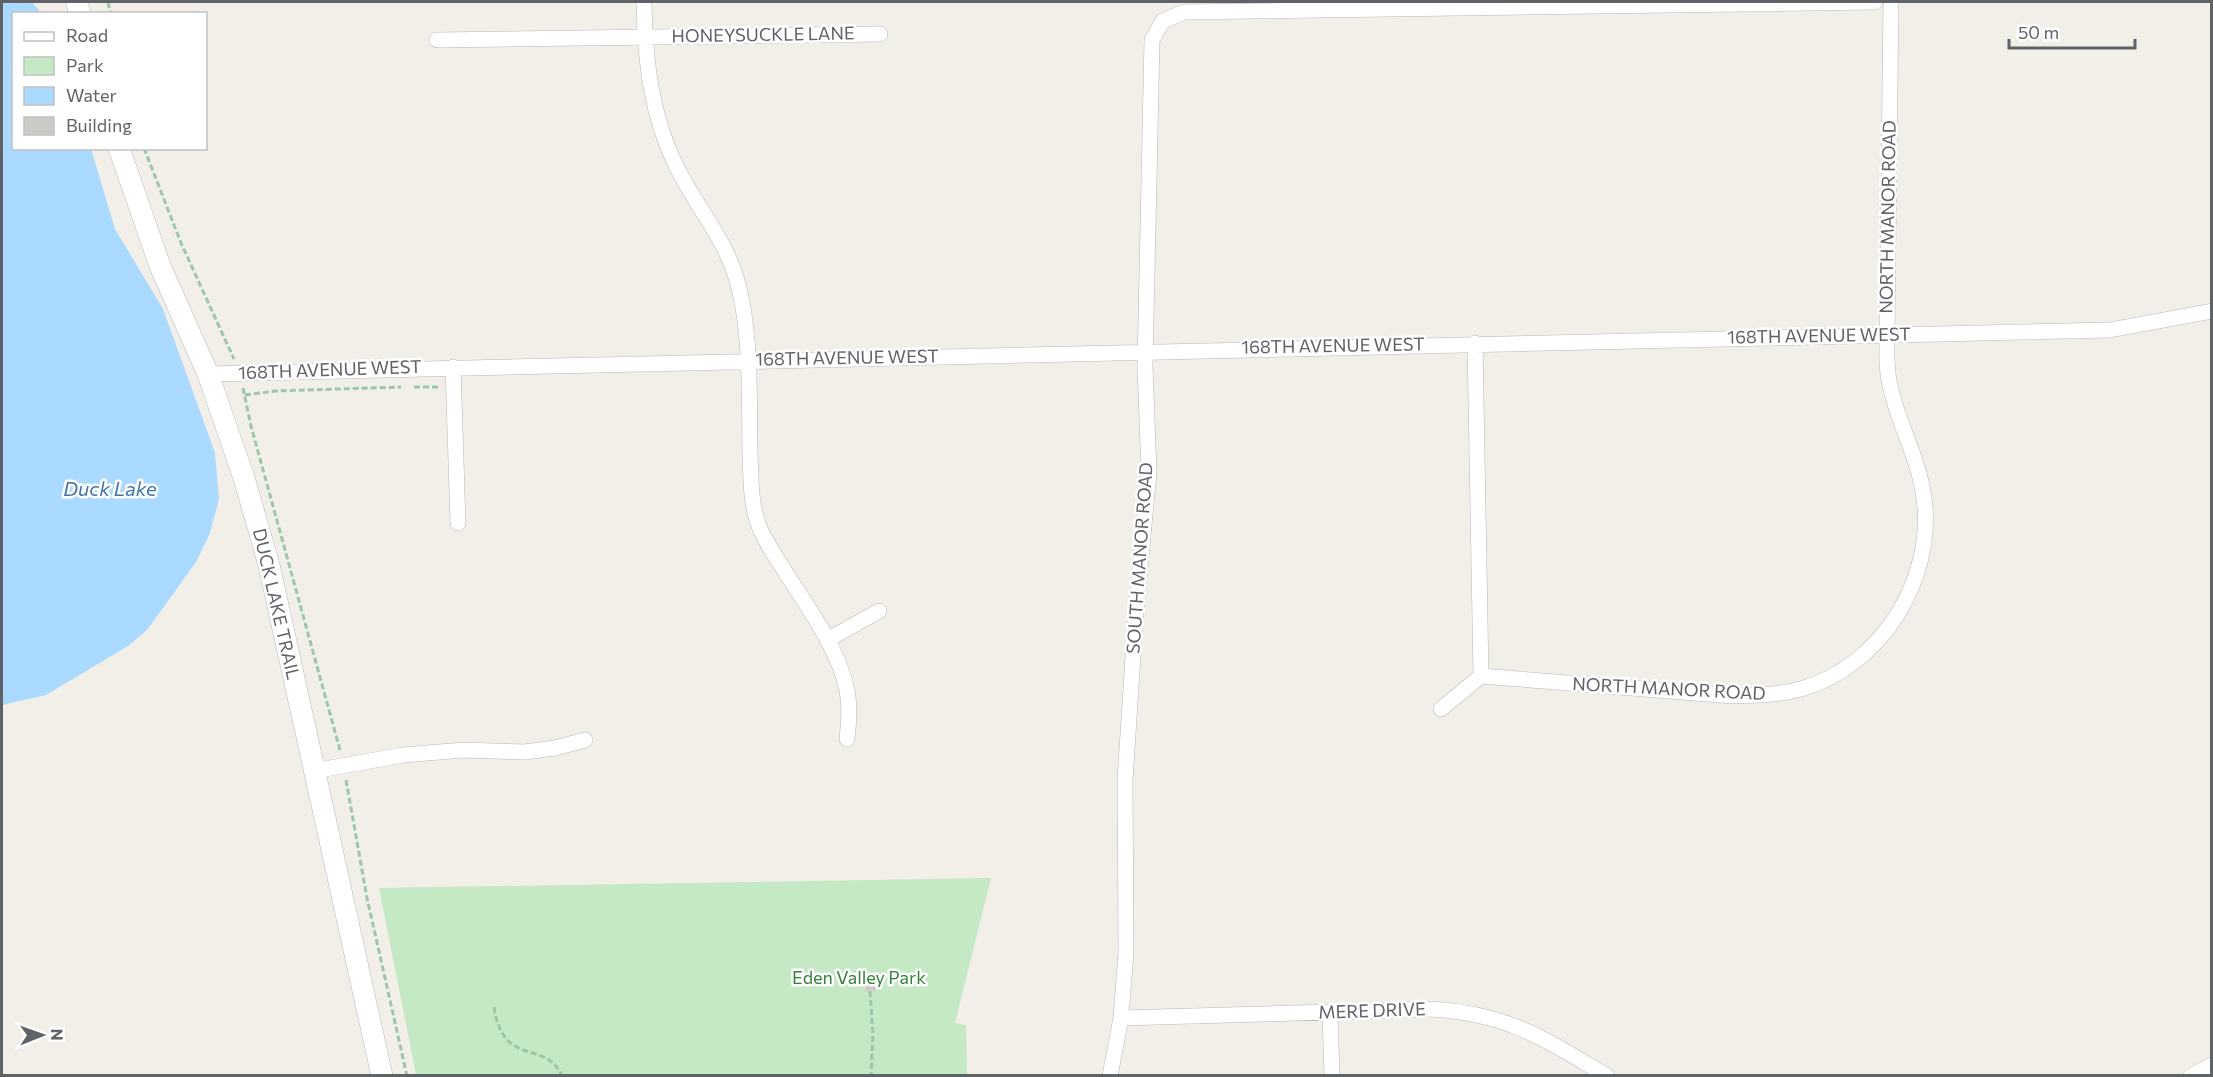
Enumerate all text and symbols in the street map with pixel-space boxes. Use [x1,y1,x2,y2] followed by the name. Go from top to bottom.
[12,12,207,150] legend
[2009,12,2135,50] scale bar
[671,21,855,47] street label: HONEYSUCKLE LANE
[2018,21,2059,43] text: 50 m
[66,24,108,46] text: Road
[66,54,104,76] text: Park
[66,84,117,106] text: Water
[66,114,132,136] text: Building
[1874,120,1900,314] street label: NORTH MANOR ROAD
[1727,322,1911,348] street label: 168TH AVENUE WEST
[1241,332,1425,358] street label: 168TH AVENUE WEST
[755,344,939,370] street label: 168TH AVENUE WEST
[238,355,422,383] street label: 168TH AVENUE WEST
[1121,461,1157,654] street label: SOUTH MANOR ROAD
[63,476,157,500] water label: Duck Lake
[249,526,305,682] street label: DUCK LAKE TRAIL
[1572,672,1766,704] street label: NORTH MANOR ROAD
[792,966,926,988] park label: Eden Valley Park
[1318,997,1426,1023] street label: MERE DRIVE
[12,1005,72,1065] north arrow
[48,1029,67,1041] text: N

